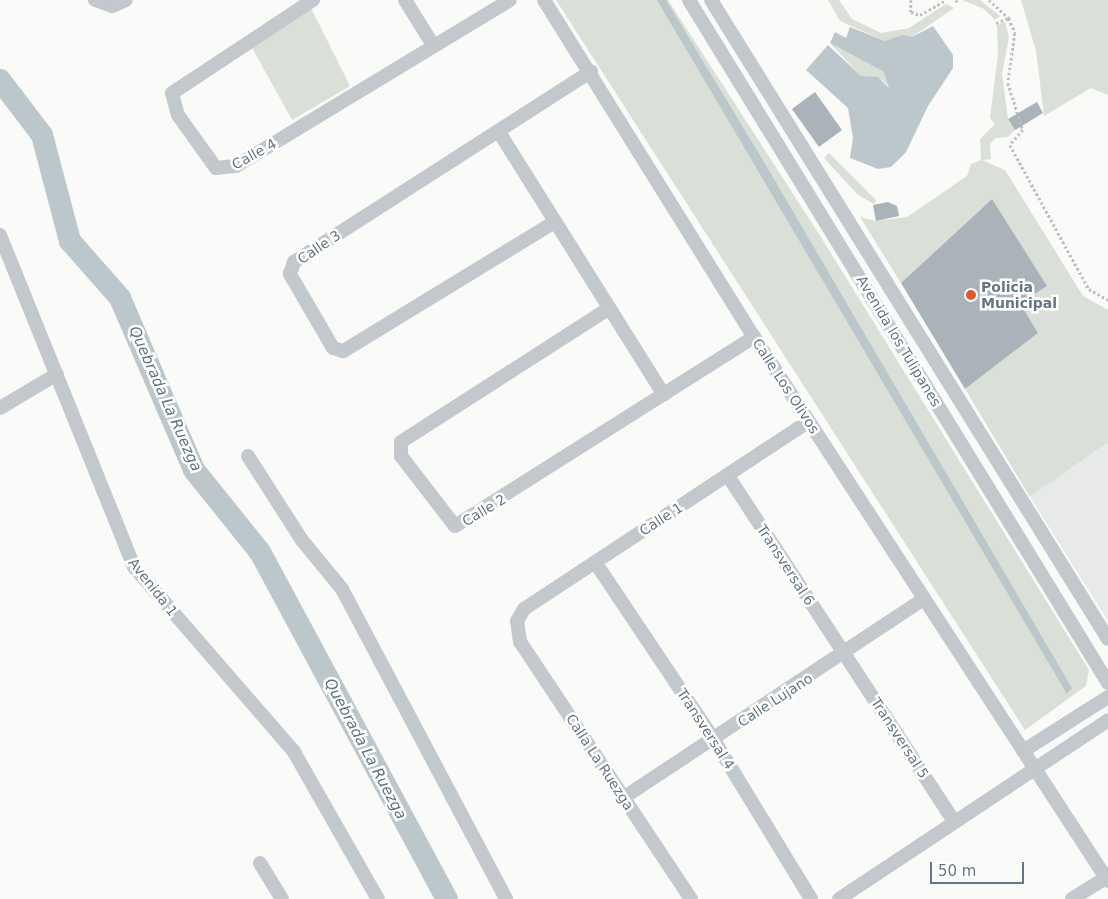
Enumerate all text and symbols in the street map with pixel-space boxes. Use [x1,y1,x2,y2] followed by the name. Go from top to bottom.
[229,135,279,173] street label: Calle 4
[294,227,344,267] street label: Calle 3
[853,272,945,410] street label: Avenida los Tulipanes
[981,279,1057,312] place label: Policia Municipal
[965,289,977,301] marker: Policia Municipal
[125,324,205,474] water label: Quebrada La Ruezga
[749,335,823,437] street label: Calle Los Olivos
[459,490,509,530] street label: Calle 2
[636,499,686,539] street label: Calle 1
[754,522,818,608] street label: Transversal 6
[125,555,181,619] street label: Avenida 1
[735,670,815,730] street label: Calle Lujano
[320,675,410,823] water label: Quebrada La Ruezga
[674,686,738,772] street label: Transversal 4
[868,695,932,781] street label: Transversal 5
[563,711,637,813] street label: Calla La Ruezga
[933,852,1027,884] scale bar
[938,862,976,880] text: 50 m

